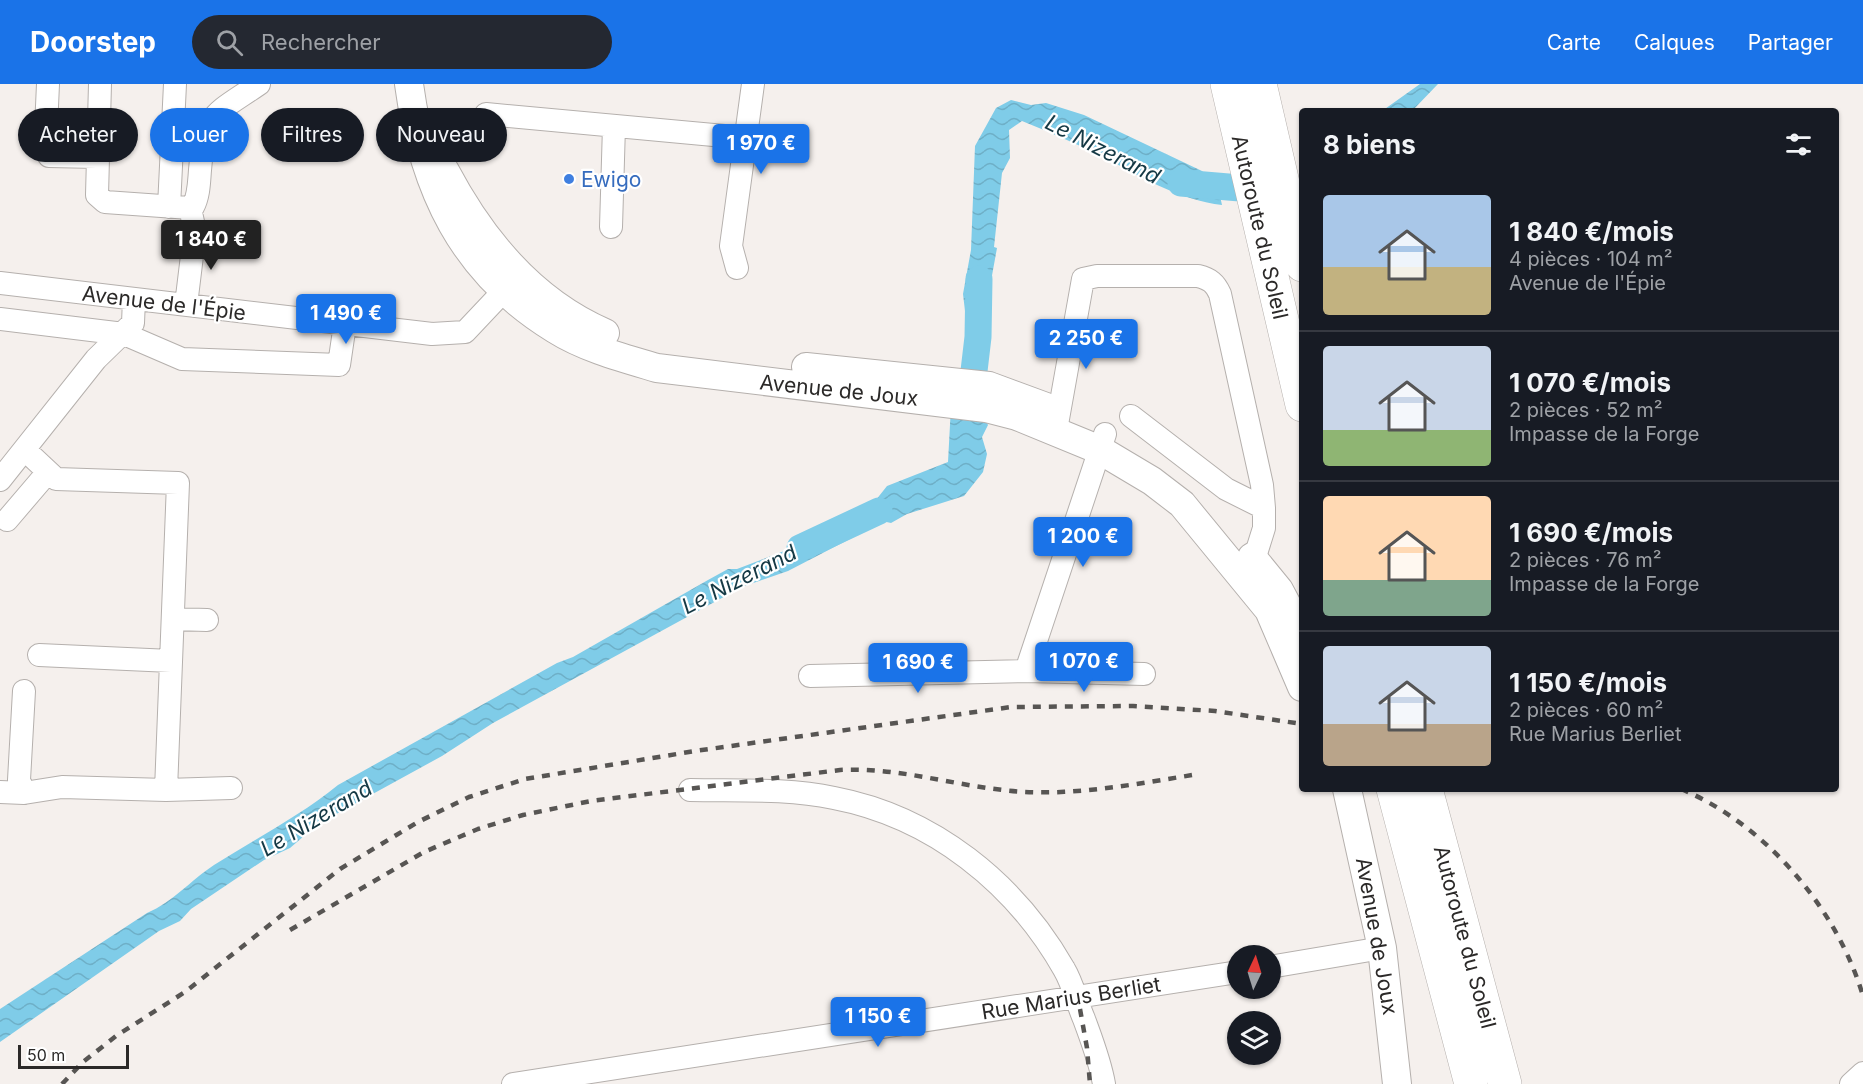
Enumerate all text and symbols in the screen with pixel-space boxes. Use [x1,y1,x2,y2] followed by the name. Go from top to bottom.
[192,15,612,69] search box
[30,25,156,59] text: Doorstep
[213,26,246,59] icon: search
[261,29,381,55] text: Rechercher
[1547,30,1601,55] text: Carte
[1634,30,1715,55] text: Calques
[1748,30,1833,55] text: Partager
[18,108,138,162] chip: Acheter
[150,108,249,162] chip: Louer
[261,108,364,162] chip: Filtres
[376,108,507,162] chip: Nouveau
[1041,109,1165,189] water label: Le Nizerand
[706,124,816,175] pin: 1 970 €
[1782,128,1815,161] icon: filters
[1323,129,1416,160] text: 8 biens
[726,131,796,155] text: 1 970 €
[1227,132,1293,322] street label: Autoroute du Soleil
[581,167,641,192] place label: Ewigo
[562,172,576,186] marker: Ewigo
[1509,216,1674,247] text: 1 840 €/mois
[1371,219,1443,291] icon: home
[156,220,266,271] pin: 1 840 €
[175,227,247,251] text: 1 840 €
[1509,247,1673,271] text: 4 pièces · 104 m²
[1509,271,1666,295] text: Avenue de l'Épie
[81,280,247,325] street label: Avenue de l'Épie
[291,294,401,345] pin: 1 490 €
[310,301,382,325] text: 1 490 €
[1031,319,1141,370] pin: 2 250 €
[1049,326,1123,350] text: 2 250 €
[1509,367,1671,398] text: 1 070 €/mois
[759,369,919,411] street label: Avenue de Joux
[1371,370,1443,442] icon: home
[1509,398,1663,422] text: 2 pièces · 52 m²
[1509,422,1699,446] text: Impasse de la Forge
[1028,517,1138,568] pin: 1 200 €
[1509,517,1673,548] text: 1 690 €/mois
[1371,520,1443,592] icon: home
[1047,524,1119,548] text: 1 200 €
[677,539,801,619] water label: Le Nizerand
[1509,548,1662,572] text: 2 pièces · 76 m²
[1509,572,1699,596] text: Impasse de la Forge
[1029,642,1139,693] pin: 1 070 €
[863,643,973,694] pin: 1 690 €
[1049,649,1119,673] text: 1 070 €
[882,650,954,674] text: 1 690 €
[1509,667,1667,698] text: 1 150 €/mois
[1371,670,1443,742] icon: home
[1509,698,1663,722] text: 2 pièces · 60 m²
[1509,722,1681,746] text: Rue Marius Berliet
[255,774,377,861] water label: Le Nizerand
[1429,843,1501,1031] street label: Autoroute du Soleil
[1351,855,1403,1017] street label: Avenue de Joux
[1227,945,1281,999] north arrow
[1227,945,1281,1065] map controls
[980,971,1163,1025] street label: Rue Marius Berliet
[823,997,933,1048] pin: 1 150 €
[845,1004,911,1028] text: 1 150 €
[1227,1011,1281,1065] button: layers
[18,1042,129,1070] scale bar
[27,1045,65,1065] text: 50 m

